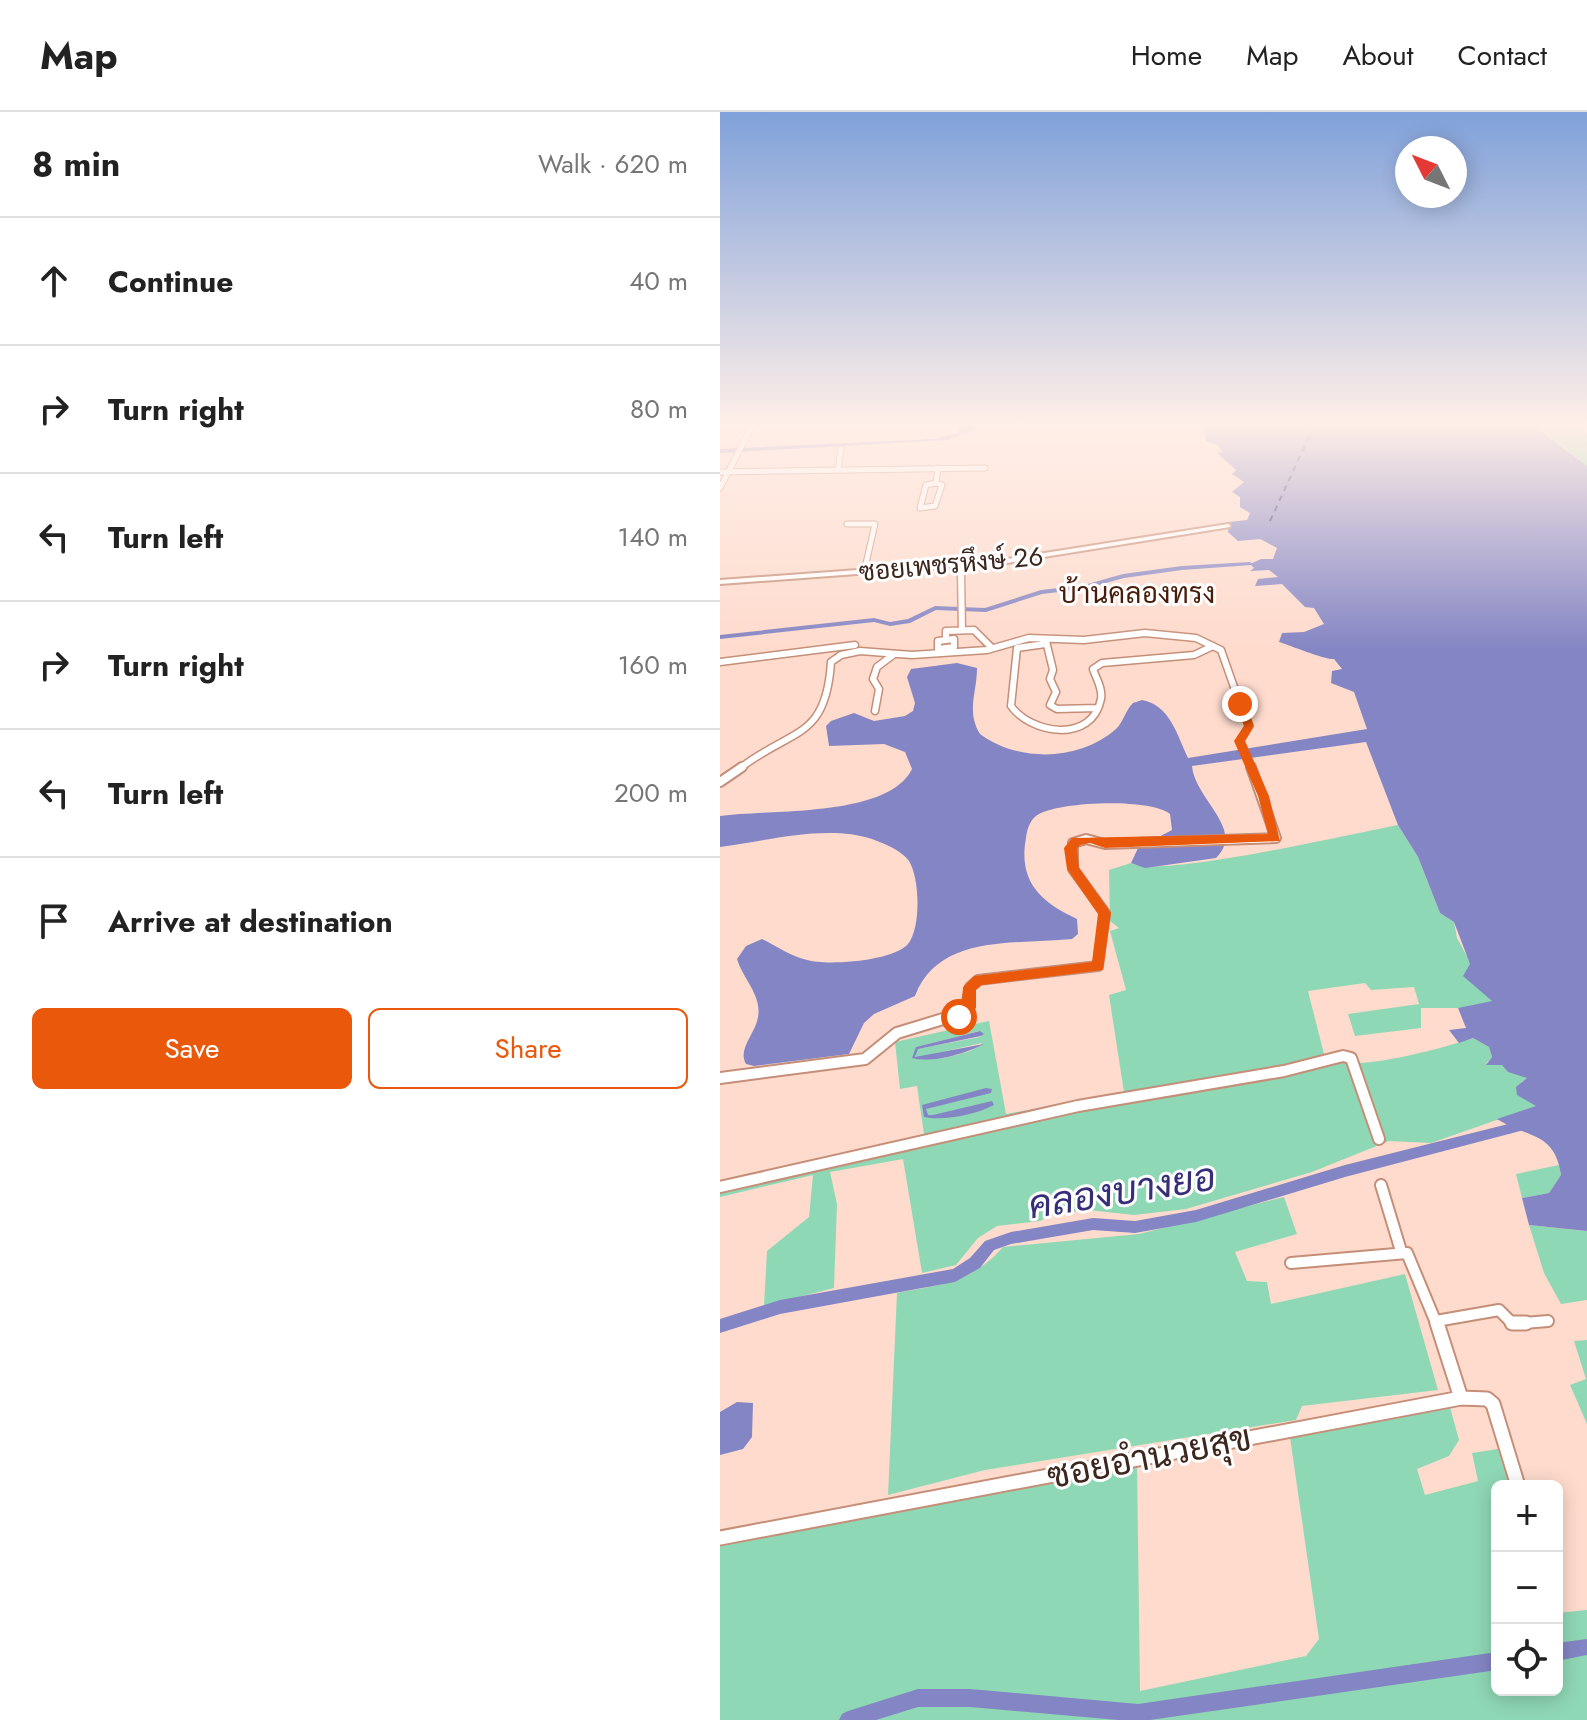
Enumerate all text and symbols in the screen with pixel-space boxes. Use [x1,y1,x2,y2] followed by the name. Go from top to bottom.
[40,28,118,83] text: Map
[1131,35,1202,76] text: Home
[1246,35,1298,76] text: Map
[1342,35,1414,76] text: About
[1458,35,1547,76] text: Contact
[1395,136,1467,208] north arrow
[32,140,120,189] text: 8 min
[538,145,688,183] text: Walk · 620 m
[32,259,76,303] icon: ahead
[108,260,234,303] text: Continue
[629,262,688,300] text: 40 m
[32,387,76,431] icon: right
[108,388,244,431] text: Turn right
[630,390,688,428] text: 80 m
[32,515,76,559] icon: left
[108,516,223,559] text: Turn left
[617,518,688,556] text: 140 m
[857,537,1045,591] street label: ซอยเพชรหึงษ์ 26
[1059,573,1215,614] district label: บ้านคลองทรง
[32,643,76,687] icon: right
[108,644,244,687] text: Turn right
[618,646,688,684] text: 160 m
[1222,686,1258,722] route end
[32,771,76,815] icon: left
[108,772,223,815] text: Turn left
[614,774,688,812] text: 200 m
[32,899,76,943] icon: arrive
[108,900,393,943] text: Arrive at destination
[941,999,977,1035] route start
[32,1008,352,1089] button: Save
[368,1008,688,1089] button: Share
[1024,1149,1219,1232] water label: คลองบางยอ
[1043,1411,1255,1501] street label: ซอยอำนวยสุข
[1491,1480,1563,1696] map controls
[1491,1480,1563,1552] button: +
[1491,1552,1563,1624] button: −
[1491,1624,1563,1696] button: locate

